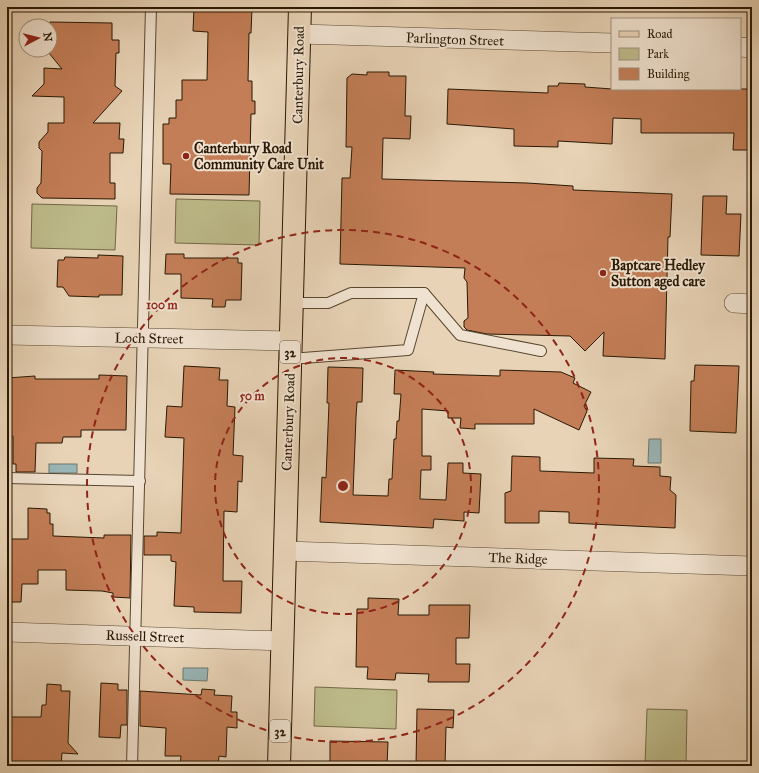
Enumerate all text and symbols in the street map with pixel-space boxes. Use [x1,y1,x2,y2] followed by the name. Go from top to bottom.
[18,18,58,58] north arrow
[611,18,741,90] legend
[289,26,308,124] street label: Canterbury Road
[647,27,673,41] text: Road
[406,29,504,50] street label: Parlington Street
[40,31,55,43] text: N
[647,47,669,61] text: Park
[647,67,690,82] text: Building
[194,140,324,174] place label: Canterbury Road Community Care Unit
[181,151,191,161] marker: Canterbury Road Community Care Unit
[611,257,706,291] place label: Baptcare Hedley Sutton aged care
[598,268,608,278] marker: Baptcare Hedley Sutton aged care
[146,298,179,312] text: 100 m
[114,329,184,348] street label: Loch Street
[280,341,300,363] road number: 32
[278,373,299,471] street label: Canterbury Road
[239,389,266,403] text: 50 m
[336,479,350,493] centre of rings
[488,549,548,568] street label: The Ridge
[105,627,185,646] street label: Russell Street
[270,720,290,742] road number: 32

